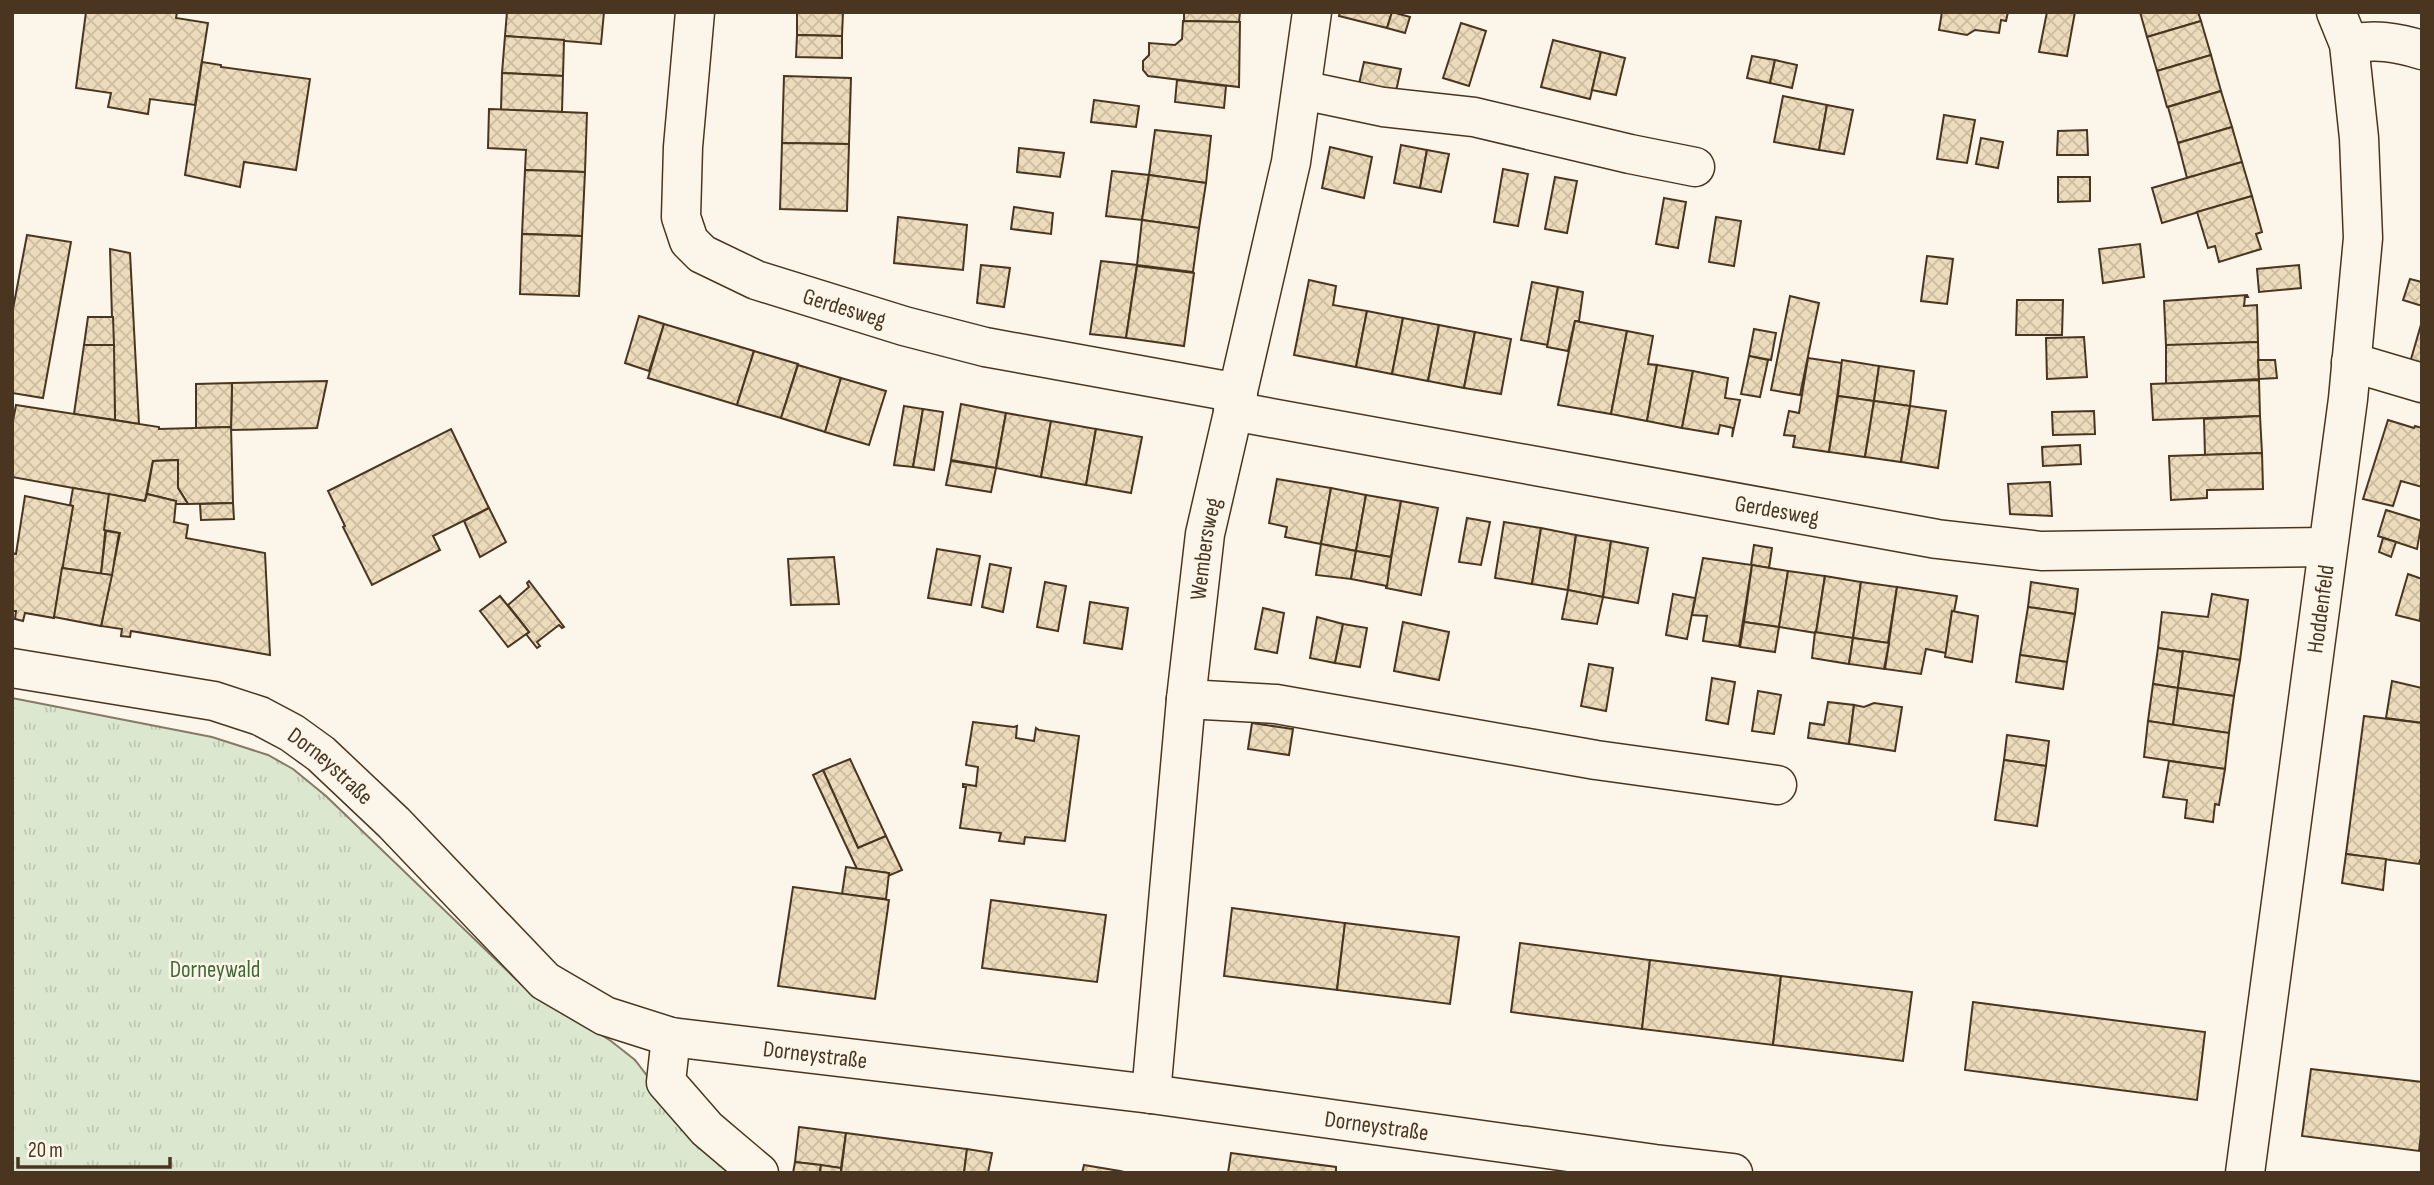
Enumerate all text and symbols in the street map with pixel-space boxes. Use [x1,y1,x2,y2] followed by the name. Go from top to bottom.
[799,282,889,335] street label: Gerdesweg
[1732,489,1821,532] street label: Gerdesweg
[1185,495,1228,602] street label: Wembersweg
[2301,563,2341,655] street label: Hoddenfeld
[282,722,379,811] street label: Dorneystraße
[170,956,260,984] park label: Dorneywald
[761,1035,869,1075] street label: Dorneystraße
[1323,1105,1430,1147] street label: Dorneystraße
[18,1126,170,1170] scale bar
[28,1138,63,1163] text: 20 m

